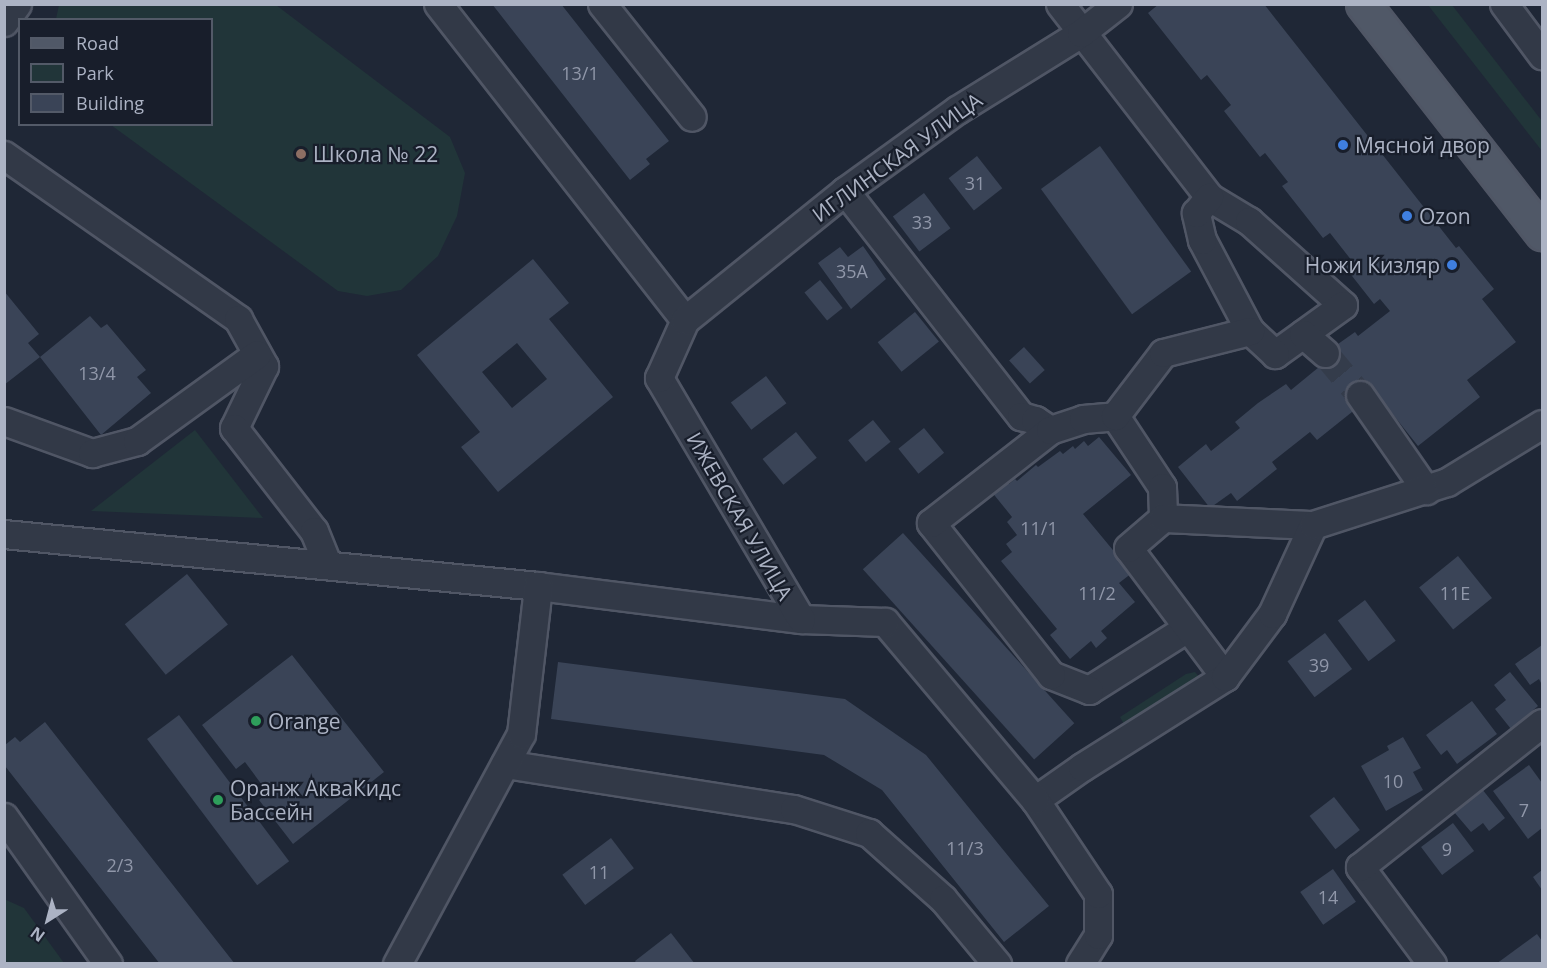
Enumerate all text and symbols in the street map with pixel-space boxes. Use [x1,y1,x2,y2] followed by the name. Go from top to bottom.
[18,18,213,126] legend
[76,31,119,55] text: Road
[76,61,114,85] text: Park
[561,62,599,84] house number: 13/1
[807,87,987,227] street label: ИГЛИНСКАЯ УЛИЦА
[76,91,144,115] text: Building
[1355,132,1490,158] place label: Мясной двор
[1336,138,1350,152] marker: Мясной двор
[313,141,438,167] place label: Школа № 22
[294,147,308,161] marker: Школа № 22
[965,172,985,194] house number: 31
[1419,203,1471,229] place label: Ozon
[1400,209,1414,223] marker: Ozon
[912,211,932,233] house number: 33
[1305,252,1440,278] place label: Ножи Кизляр
[1445,258,1459,272] marker: Ножи Кизляр
[836,260,868,282] house number: 35А
[78,362,116,384] house number: 13/4
[682,428,798,604] street label: ИЖЕВСКАЯ УЛИЦА
[1020,517,1058,539] house number: 11/1
[1078,582,1116,604] house number: 11/2
[1440,582,1470,604] house number: 11Е
[1309,654,1329,676] house number: 39
[268,708,341,734] place label: Orange
[249,714,263,728] marker: Orange
[1383,770,1403,792] house number: 10
[230,775,401,825] place label: Оранж АкваКидс Бассейн
[211,793,225,807] marker: Оранж АкваКидс Бассейн
[1519,799,1529,821] house number: 7
[946,837,984,859] house number: 11/3
[1442,838,1452,860] house number: 9
[106,854,134,876] house number: 2/3
[589,861,609,883] house number: 11
[1318,886,1338,908] house number: 14
[18,890,78,950] north arrow
[26,922,49,947] text: N

